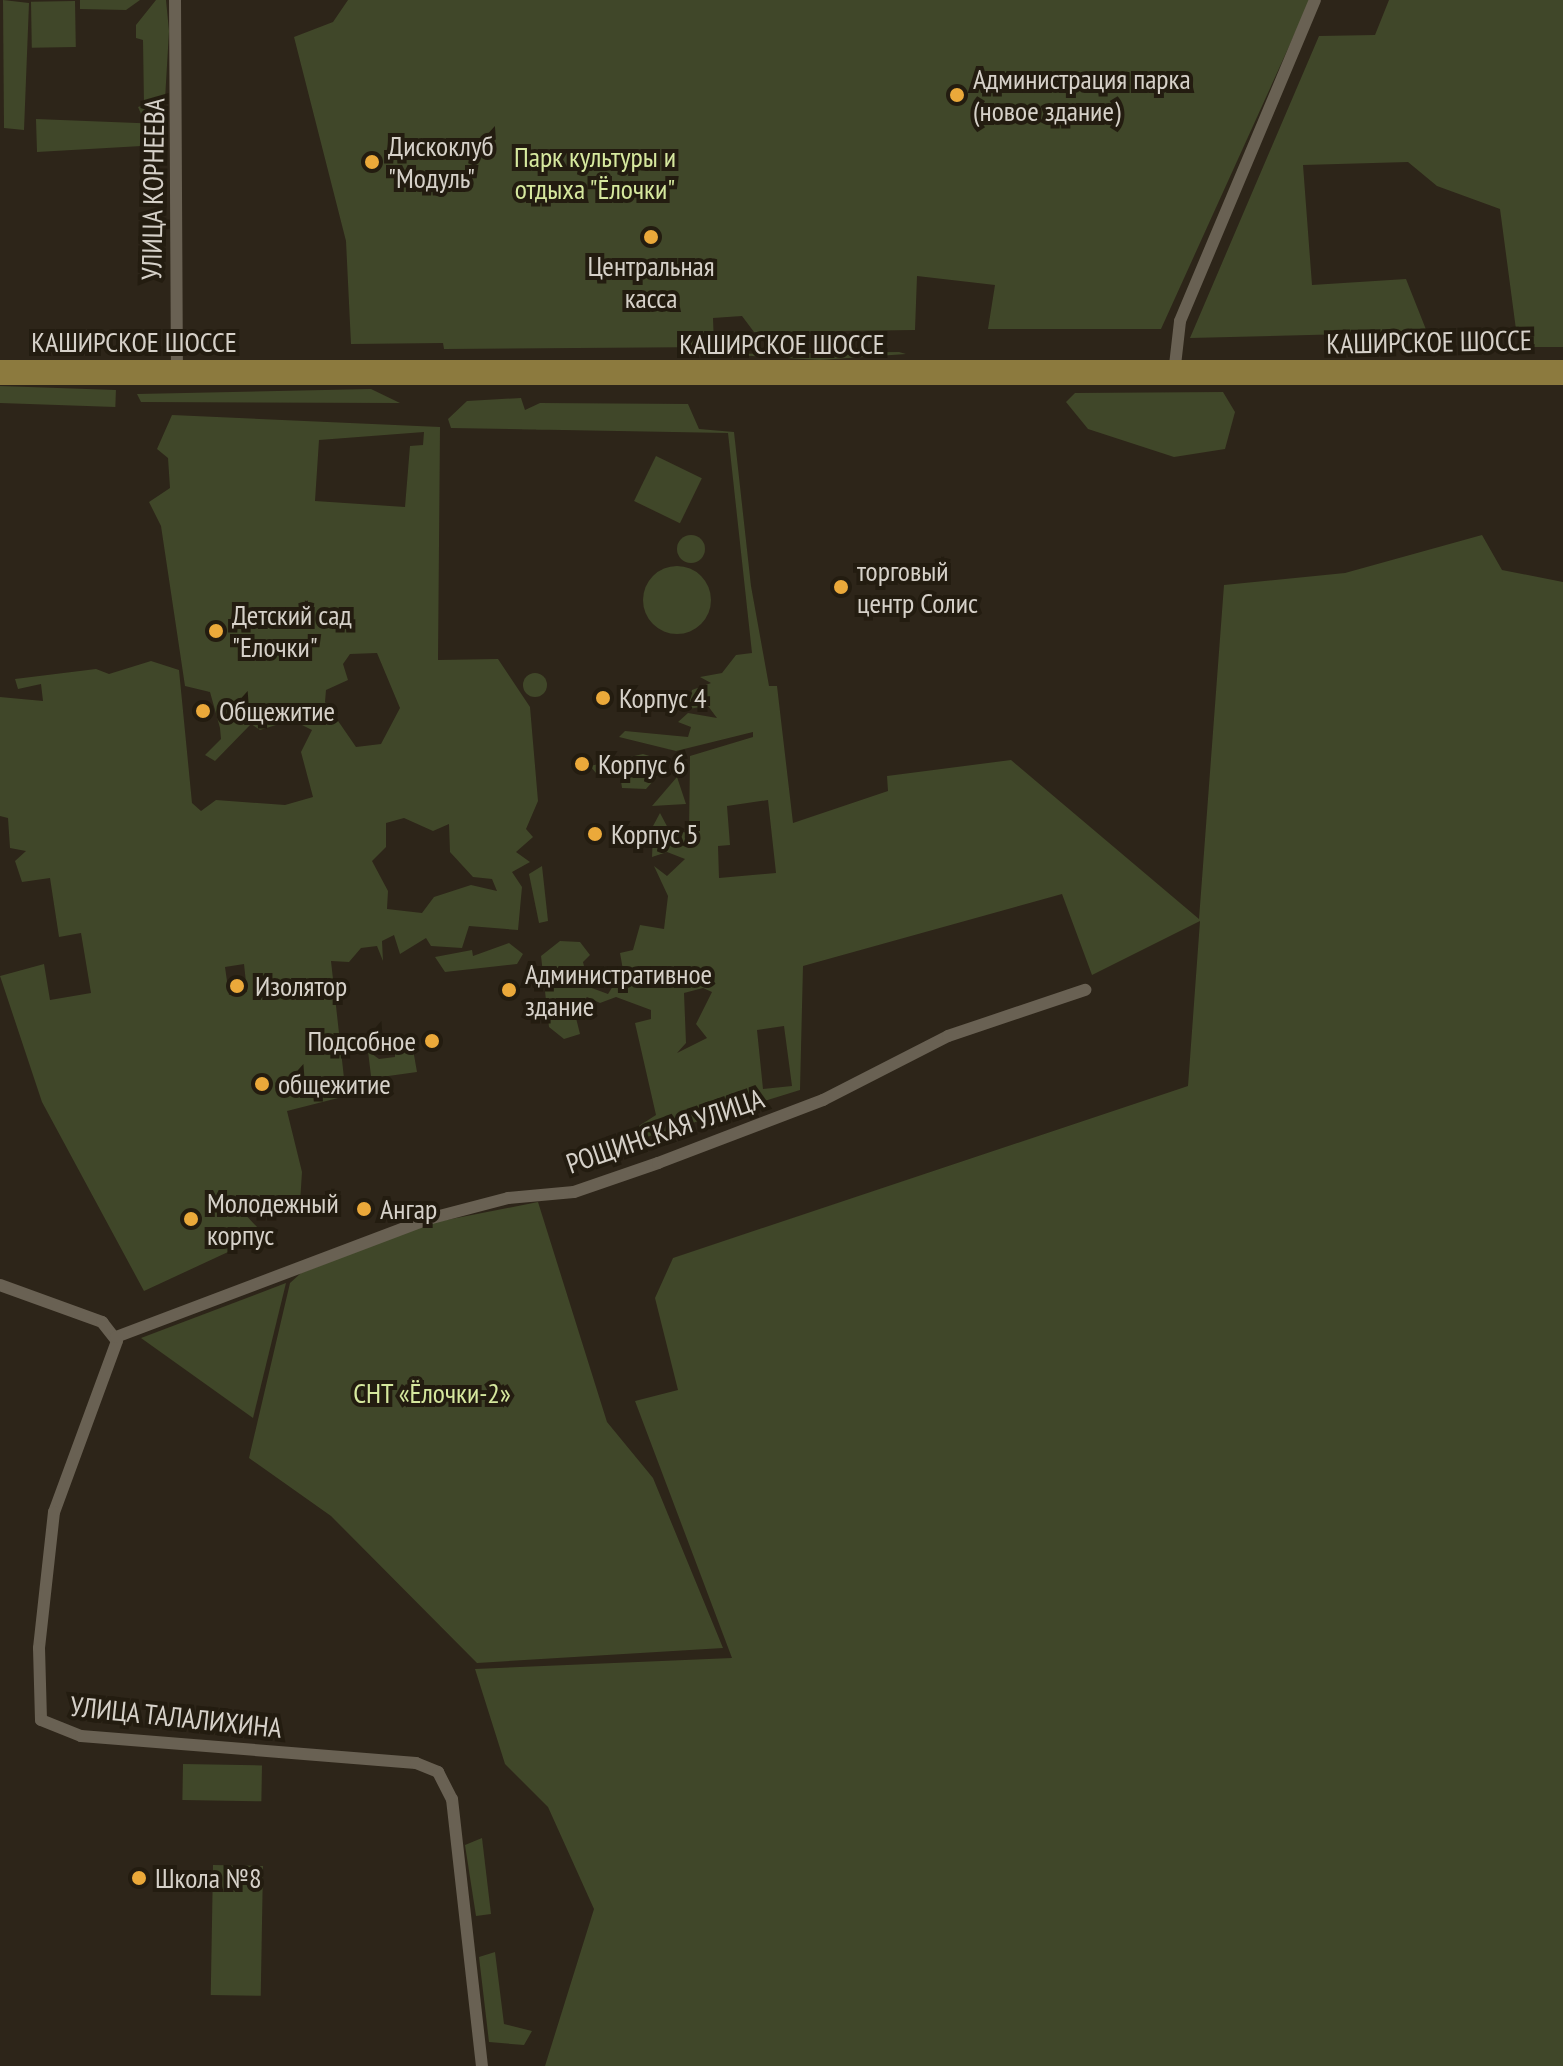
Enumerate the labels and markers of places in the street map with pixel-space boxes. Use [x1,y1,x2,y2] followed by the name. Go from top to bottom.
[973,62,1191,128] place label: Администрация парка (новое здание)
[948,86,966,104] marker: Администрация парка (новое здание)
[388,129,494,195] place label: Дискоклуб "Модуль"
[363,153,381,171] marker: Дискоклуб "Модуль"
[642,228,660,246] marker: Центральная касса
[587,249,715,315] place label: Центральная касса
[857,554,978,620] place label: торговый центр Солис
[832,578,850,596] marker: торговый центр Солис
[232,598,352,664] place label: Детский сад "Елочки"
[207,622,225,640] marker: Детский сад "Елочки"
[619,681,707,715] place label: Корпус 4
[594,689,612,707] marker: Корпус 4
[219,694,335,728] place label: Общежитие
[194,702,212,720] marker: Общежитие
[598,747,686,781] place label: Корпус 6
[573,755,591,773] marker: Корпус 6
[611,817,699,851] place label: Корпус 5
[586,825,604,843] marker: Корпус 5
[525,957,712,1023] place label: Административное здание
[255,969,347,1003] place label: Изолятор
[226,975,248,997] marker: Изолятор
[500,981,518,999] marker: Административное здание
[307,1024,416,1058] place label: Подсобное
[423,1032,441,1050] marker: Подсобное
[278,1067,391,1101] place label: общежитие
[253,1075,271,1093] marker: общежитие
[207,1186,339,1252] place label: Молодежный корпус
[380,1192,437,1226] place label: Ангар
[355,1200,373,1218] marker: Ангар
[182,1210,200,1228] marker: Молодежный корпус
[155,1861,262,1895] place label: Школа №8
[130,1869,148,1887] marker: Школа №8

